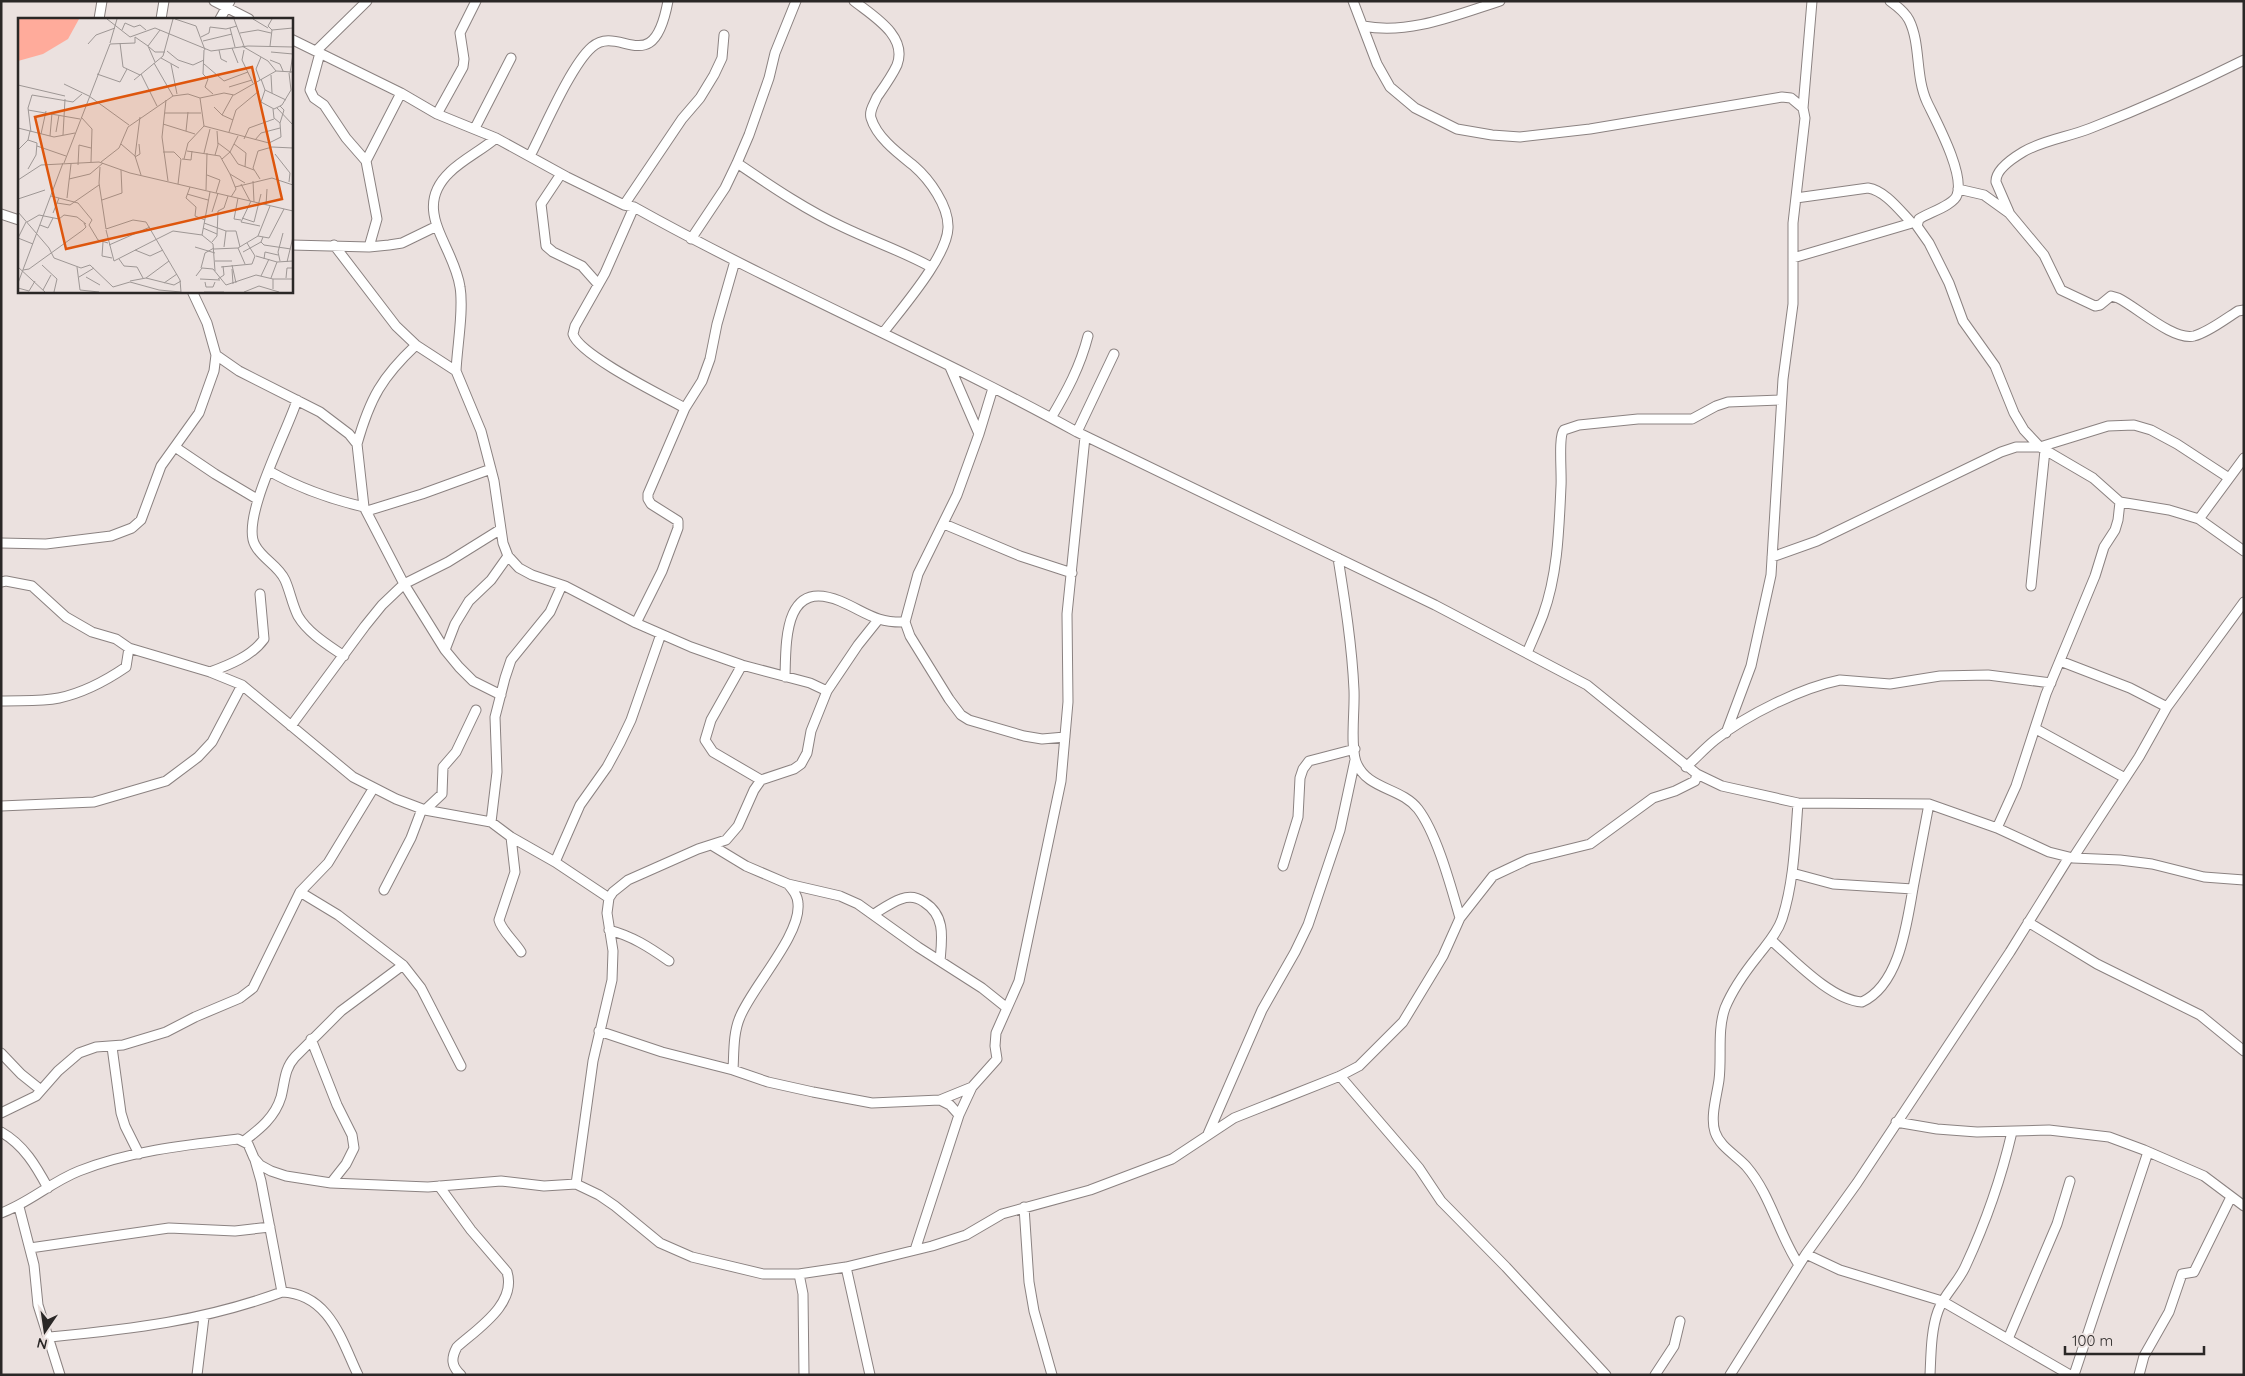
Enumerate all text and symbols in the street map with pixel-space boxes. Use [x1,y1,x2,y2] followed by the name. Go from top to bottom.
[18,18,292,292] inset map
[20,1306,70,1356] north arrow
[2065,1324,2204,1356] scale bar
[2072,1331,2113,1350] text: 100 m
[35,1334,49,1354] text: N

